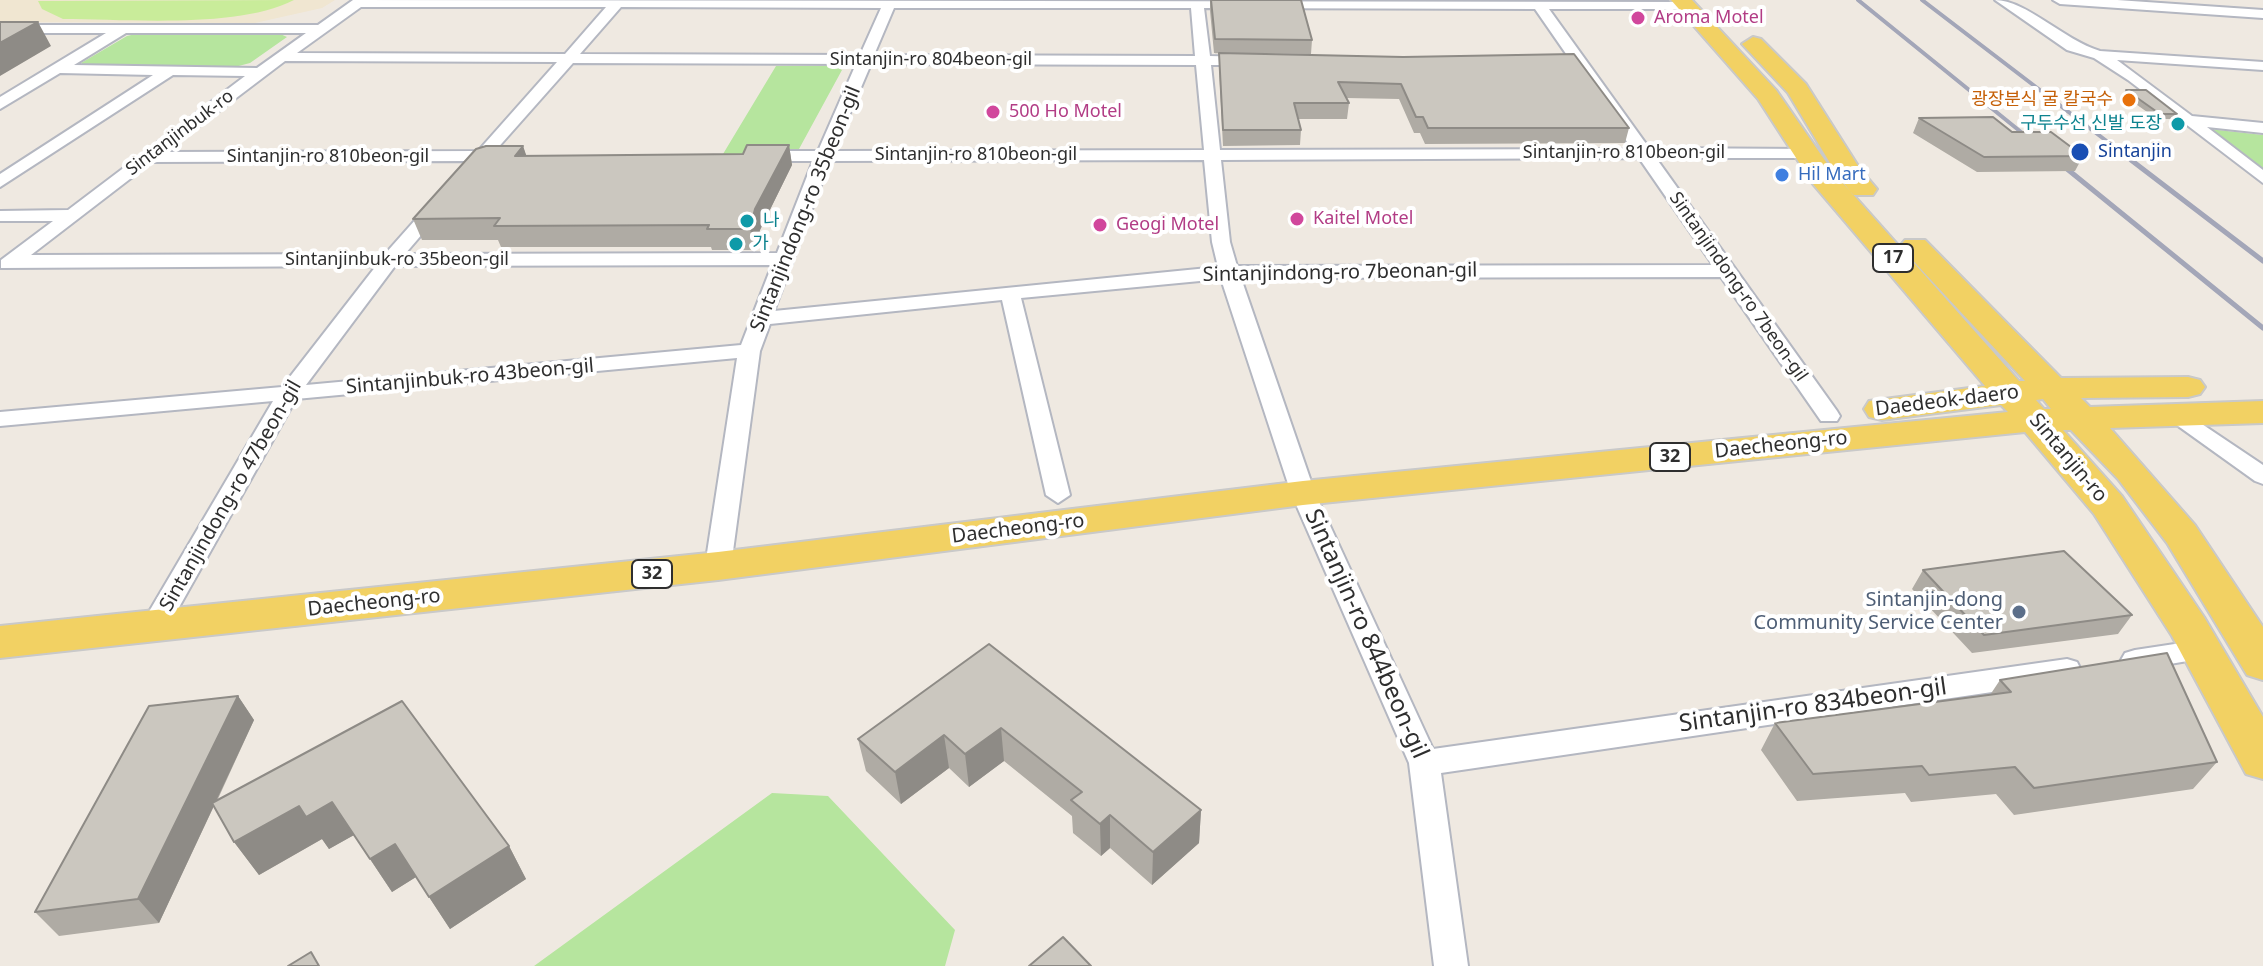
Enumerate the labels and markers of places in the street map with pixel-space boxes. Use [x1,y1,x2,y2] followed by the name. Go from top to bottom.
[1654,7,1764,29] place label: Aroma Motel
[1629,9,1647,27] marker: Aroma Motel
[1971,89,2113,111] place label: 광장분식 굴 칼국수
[2120,91,2138,109] marker: 광장분식 굴 칼국수
[1009,101,1122,123] place label: 500 Ho Motel
[984,103,1002,121] marker: 500 Ho Motel
[2020,113,2162,135] place label: 구두수선 신발 도장
[2169,115,2187,133] marker: 구두수선 신발 도장
[2069,141,2091,163] marker: Sintanjin
[2098,141,2172,163] place label: Sintanjin
[1798,164,1866,186] place label: Hil Mart
[1773,166,1791,184] marker: Hil Mart
[1313,208,1413,230] place label: Kaitel Motel
[763,210,780,232] place label: 나
[1288,210,1306,228] marker: Kaitel Motel
[738,212,756,230] marker: 나
[1116,214,1219,236] place label: Geogi Motel
[1091,216,1109,234] marker: Geogi Motel
[752,233,769,255] place label: 가
[727,235,745,253] marker: 가
[1753,588,2003,635] place label: Sintanjin-dong Community Service Center
[2010,603,2028,621] marker: Sintanjin-dong Community Service Center

